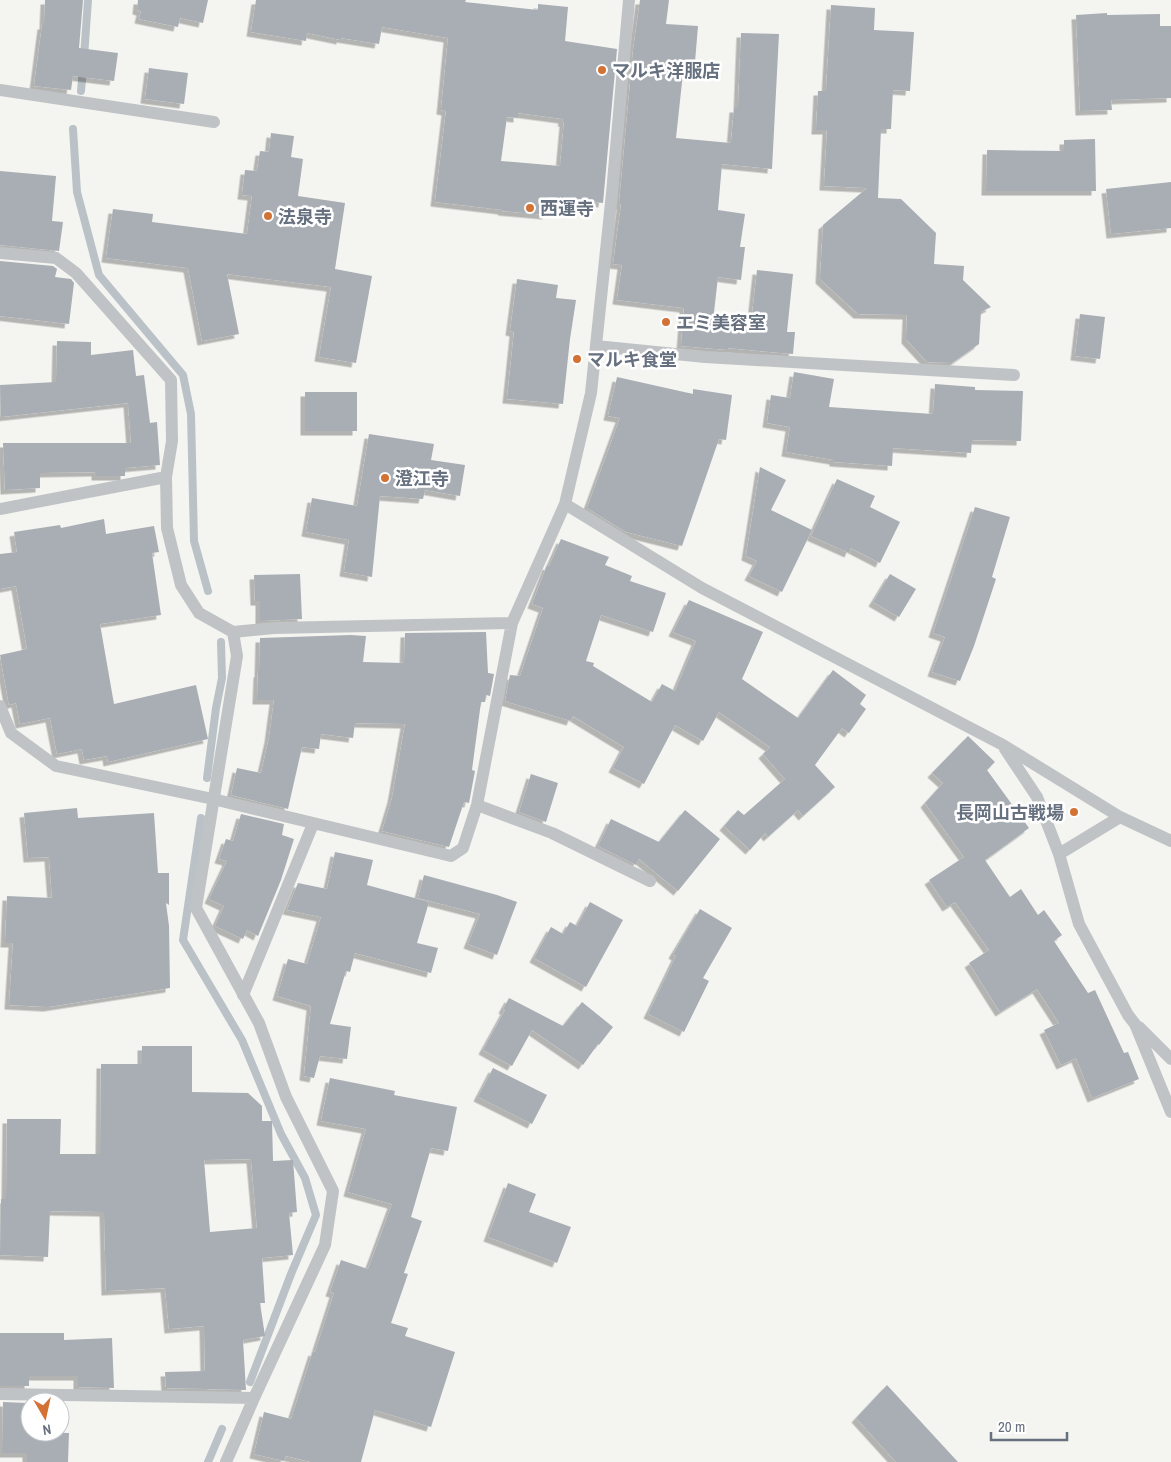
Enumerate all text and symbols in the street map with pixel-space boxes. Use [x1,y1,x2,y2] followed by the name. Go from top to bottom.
[612,58,720,83] place label: マルキ洋服店
[596,64,608,76] marker: マルキ洋服店
[540,196,594,221] place label: 西運寺
[524,202,536,214] marker: 西運寺
[278,204,332,229] place label: 法泉寺
[262,210,274,222] marker: 法泉寺
[676,310,766,335] place label: エミ美容室
[660,316,672,328] marker: エミ美容室
[587,347,677,372] place label: マルキ食堂
[571,353,583,365] marker: マルキ食堂
[395,466,449,491] place label: 澄江寺
[379,472,391,484] marker: 澄江寺
[956,800,1064,825] place label: 長岡山古戦場
[1068,806,1080,818] marker: 長岡山古戦場
[20,1392,70,1442] north arrow
[991,1410,1067,1442] scale bar
[998,1416,1025,1437] text: 20 m
[42,1420,53,1439] text: N

